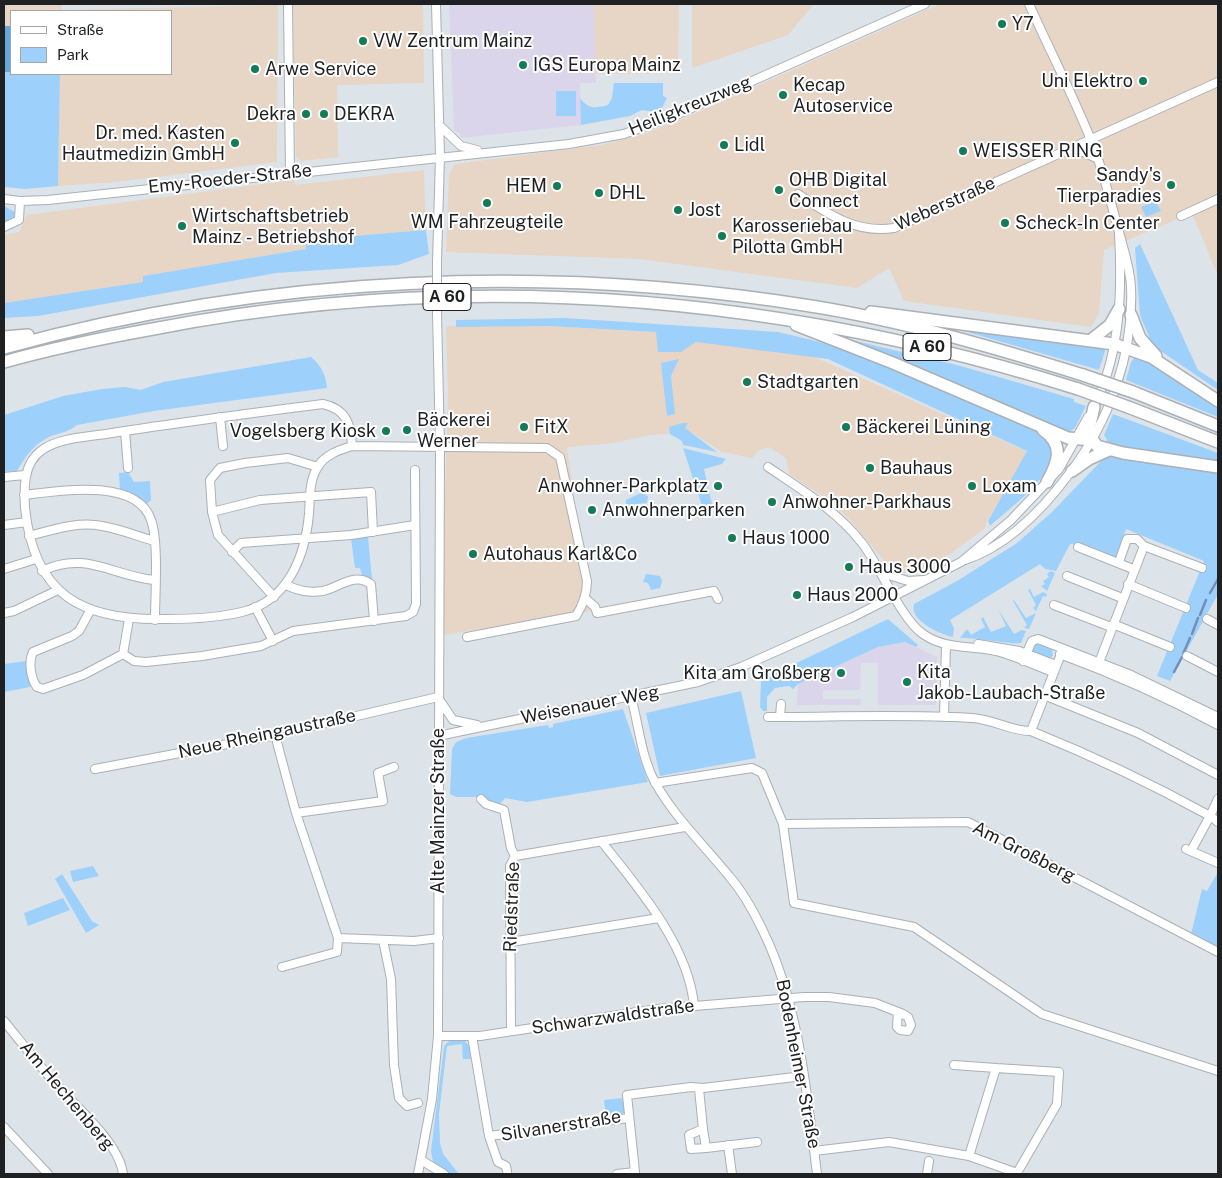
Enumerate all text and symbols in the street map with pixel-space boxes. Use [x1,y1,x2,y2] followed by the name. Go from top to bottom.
[10,10,172,75] legend
[1012,13,1034,35] place label: Y7
[996,18,1008,30] marker: Y7
[57,21,104,38] text: Straße
[373,30,532,52] place label: VW Zentrum Mainz
[357,35,369,47] marker: VW Zentrum Mainz
[57,46,89,63] text: Park
[533,54,681,76] place label: IGS Europa Mainz
[265,58,376,80] place label: Arwe Service
[517,59,529,71] marker: IGS Europa Mainz
[249,63,261,75] marker: Arwe Service
[1041,70,1133,92] place label: Uni Elektro
[625,71,755,141] street label: Heiligkreuzweg
[793,74,893,116] place label: Kecap Autoservice
[1137,75,1149,87] marker: Uni Elektro
[777,89,789,101] marker: Kecap Autoservice
[247,103,296,125] place label: Dekra
[334,103,395,125] place label: DEKRA
[300,108,312,120] marker: Dekra
[318,108,330,120] marker: DEKRA
[62,122,225,164] place label: Dr. med. Kasten Hautmedizin GmbH
[734,134,765,156] place label: Lidl
[229,137,241,149] marker: Dr. med. Kasten Hautmedizin GmbH
[718,139,730,151] marker: Lidl
[973,140,1103,162] place label: WEISSER RING
[957,145,969,157] marker: WEISSER RING
[147,160,313,198] street label: Emy-Roeder-Straße
[1057,164,1161,206] place label: Sandy's Tierparadies
[789,169,887,212] place label: OHB Digital Connect
[891,172,999,236] street label: Weberstraße
[506,175,547,197] place label: HEM
[1165,179,1177,191] marker: Sandy's Tierparadies
[551,180,563,192] marker: HEM
[609,182,646,204] place label: DHL
[773,184,785,196] marker: OHB Digital Connect
[593,187,605,199] marker: DHL
[481,197,493,209] marker: WM Fahrzeugteile
[688,199,721,221] place label: Jost
[672,204,684,216] marker: Jost
[192,205,355,248] place label: Wirtschaftsbetrieb Mainz - Betriebshof
[411,211,563,233] place label: WM Fahrzeugteile
[1015,212,1160,234] place label: Scheck-In Center
[732,215,852,258] place label: Karosseriebau Pilotta GmbH
[999,217,1011,229] marker: Scheck-In Center
[176,220,188,232] marker: Wirtschaftsbetrieb Mainz - Betriebshof
[716,230,728,242] marker: Karosseriebau Pilotta GmbH
[423,284,471,310] road number: A 60
[903,334,951,361] road number: A 60
[757,371,859,393] place label: Stadtgarten
[741,376,753,388] marker: Stadtgarten
[417,409,490,452] place label: Bäckerei Werner
[534,416,569,438] place label: FitX
[856,416,991,438] place label: Bäckerei Lüning
[230,420,376,442] place label: Vogelsberg Kiosk
[518,421,530,433] marker: FitX
[840,421,852,433] marker: Bäckerei Lüning
[401,424,413,436] marker: Bäckerei Werner
[380,425,392,437] marker: Vogelsberg Kiosk
[880,457,952,479] place label: Bauhaus
[864,462,876,474] marker: Bauhaus
[538,475,708,497] place label: Anwohner-Parkplatz
[982,475,1037,497] place label: Loxam
[712,480,724,492] marker: Anwohner-Parkplatz
[966,480,978,492] marker: Loxam
[782,491,951,513] place label: Anwohner-Parkhaus
[766,496,778,508] marker: Anwohner-Parkhaus
[602,499,745,521] place label: Anwohnerparken
[586,504,598,516] marker: Anwohnerparken
[742,527,830,549] place label: Haus 1000
[726,532,738,544] marker: Haus 1000
[483,543,637,565] place label: Autohaus Karl&Co
[467,548,479,560] marker: Autohaus Karl&Co
[859,556,951,578] place label: Haus 3000
[843,561,855,573] marker: Haus 3000
[807,584,898,606] place label: Haus 2000
[791,589,803,601] marker: Haus 2000
[917,661,1105,704] place label: Kita Jakob-Laubach-Straße
[683,662,831,684] place label: Kita am Großberg
[835,667,847,679] marker: Kita am Großberg
[901,676,913,688] marker: Kita Jakob-Laubach-Straße
[519,681,661,729] street label: Weisenauer Weg
[176,705,358,763] street label: Neue Rheingaustraße
[427,728,449,894] street label: Alte Mainzer Straße
[969,817,1079,887] street label: Am Großberg
[500,861,524,953] street label: Riedstraße
[771,977,825,1151] street label: Bodenheimer Straße
[530,995,696,1039] street label: Schwarzwaldstraße
[15,1037,119,1155] street label: Am Hechenberg
[499,1106,623,1146] street label: Silvanerstraße

